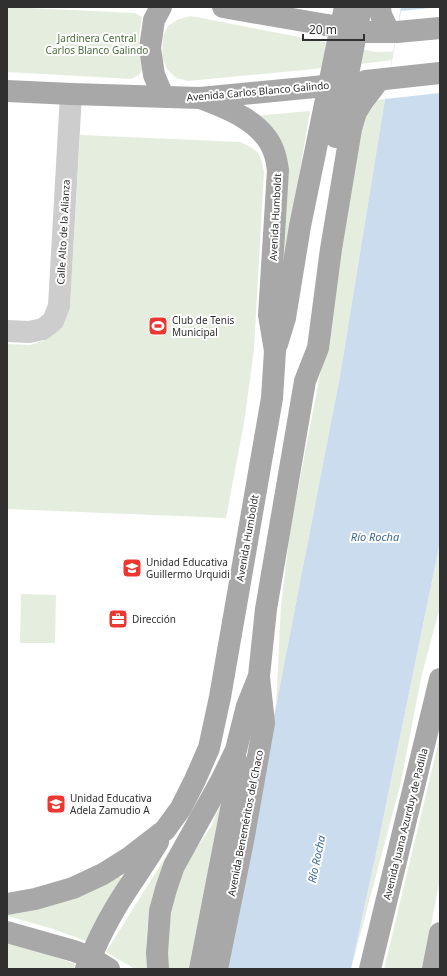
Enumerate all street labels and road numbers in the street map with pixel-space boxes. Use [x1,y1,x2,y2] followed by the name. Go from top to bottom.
[186,78,330,104] street label: Avenida Carlos Blanco Galindo
[266,172,284,261] street label: Avenida Humboldt
[53,179,73,285] street label: Calle Alto de la Alianza
[232,493,262,582] street label: Avenida Humboldt
[379,747,431,901] street label: Avenida Juana Azurduy de Padilla
[224,749,266,897] street label: Avenida Beneméritos del Chaco

